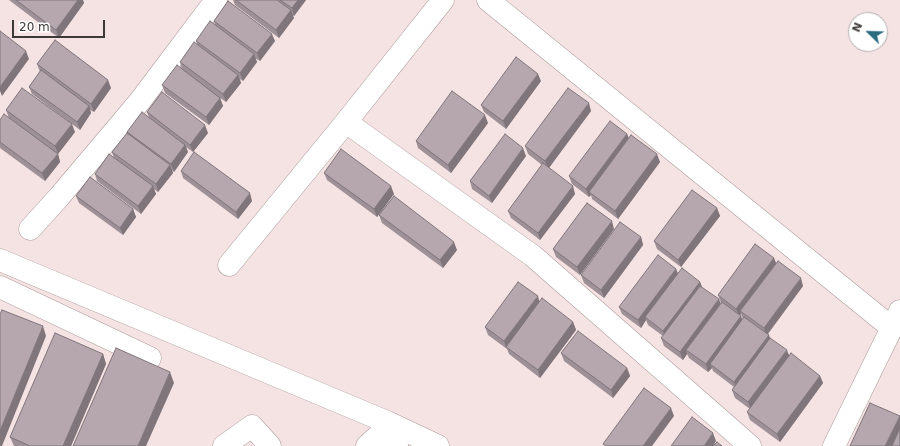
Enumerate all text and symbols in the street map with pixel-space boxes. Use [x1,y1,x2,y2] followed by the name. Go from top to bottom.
[14,12,107,38] scale bar
[848,12,888,52] north arrow
[19,20,50,34] text: 20 m
[850,21,865,34] text: N

